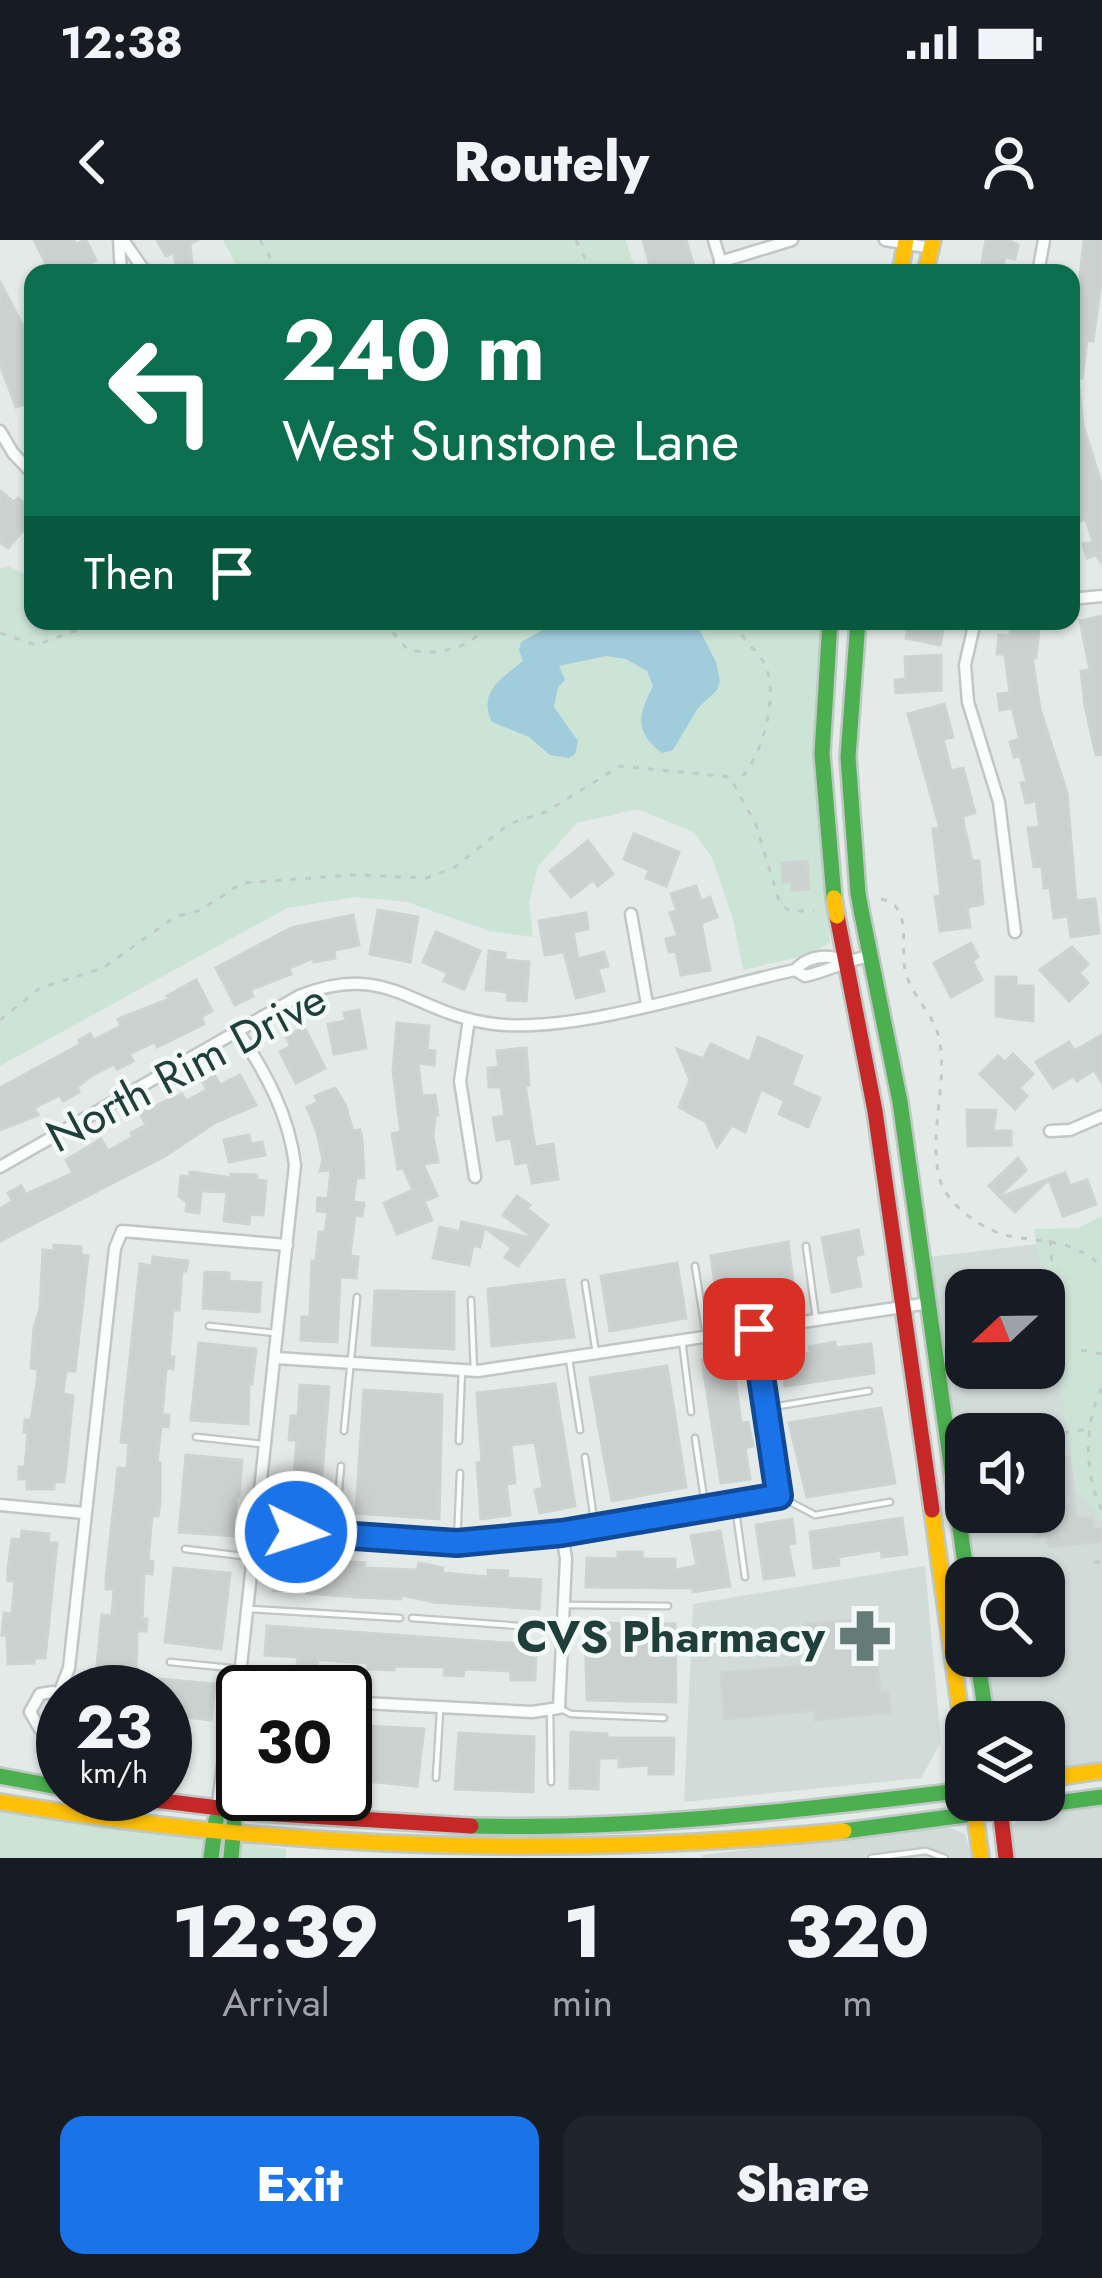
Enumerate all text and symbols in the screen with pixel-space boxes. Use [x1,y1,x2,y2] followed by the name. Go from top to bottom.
[60,10,183,75] text: 12:38
[453,123,649,201] text: Routely
[60,129,126,195] icon: back
[976,129,1042,195] icon: person
[282,290,545,412] text: 240 m
[84,312,240,468] icon: left
[282,402,739,480] text: West Sunstone Lane
[199,540,265,606] icon: arrive
[84,541,175,606] text: Then
[35,966,338,1169] street label: North Rim Drive
[945,1269,1065,1389] north arrow
[945,1269,1065,1821] map controls
[703,1278,805,1380] pin
[721,1296,787,1362] icon: arrive
[945,1413,1065,1533] button: sound
[233,1469,359,1595] position arrow
[945,1557,1065,1677] button: search
[516,1604,826,1669] place label: CVS Pharmacy
[836,1607,894,1665] pharmacy icon: CVS Pharmacy
[216,1665,372,1821] speed limit sign: 30
[76,1684,152,1771] text: 23
[945,1701,1065,1821] button: layers
[80,1751,148,1794] text: km/h
[172,1880,380,1984] text: 12:39
[563,1880,601,1984] text: 1
[785,1880,930,1984] text: 320
[222,1974,330,2031] text: Arrival
[552,1974,613,2031] text: min
[842,1974,873,2031] text: m
[60,2116,539,2254] button: Exit
[563,2116,1042,2254] button: Share

